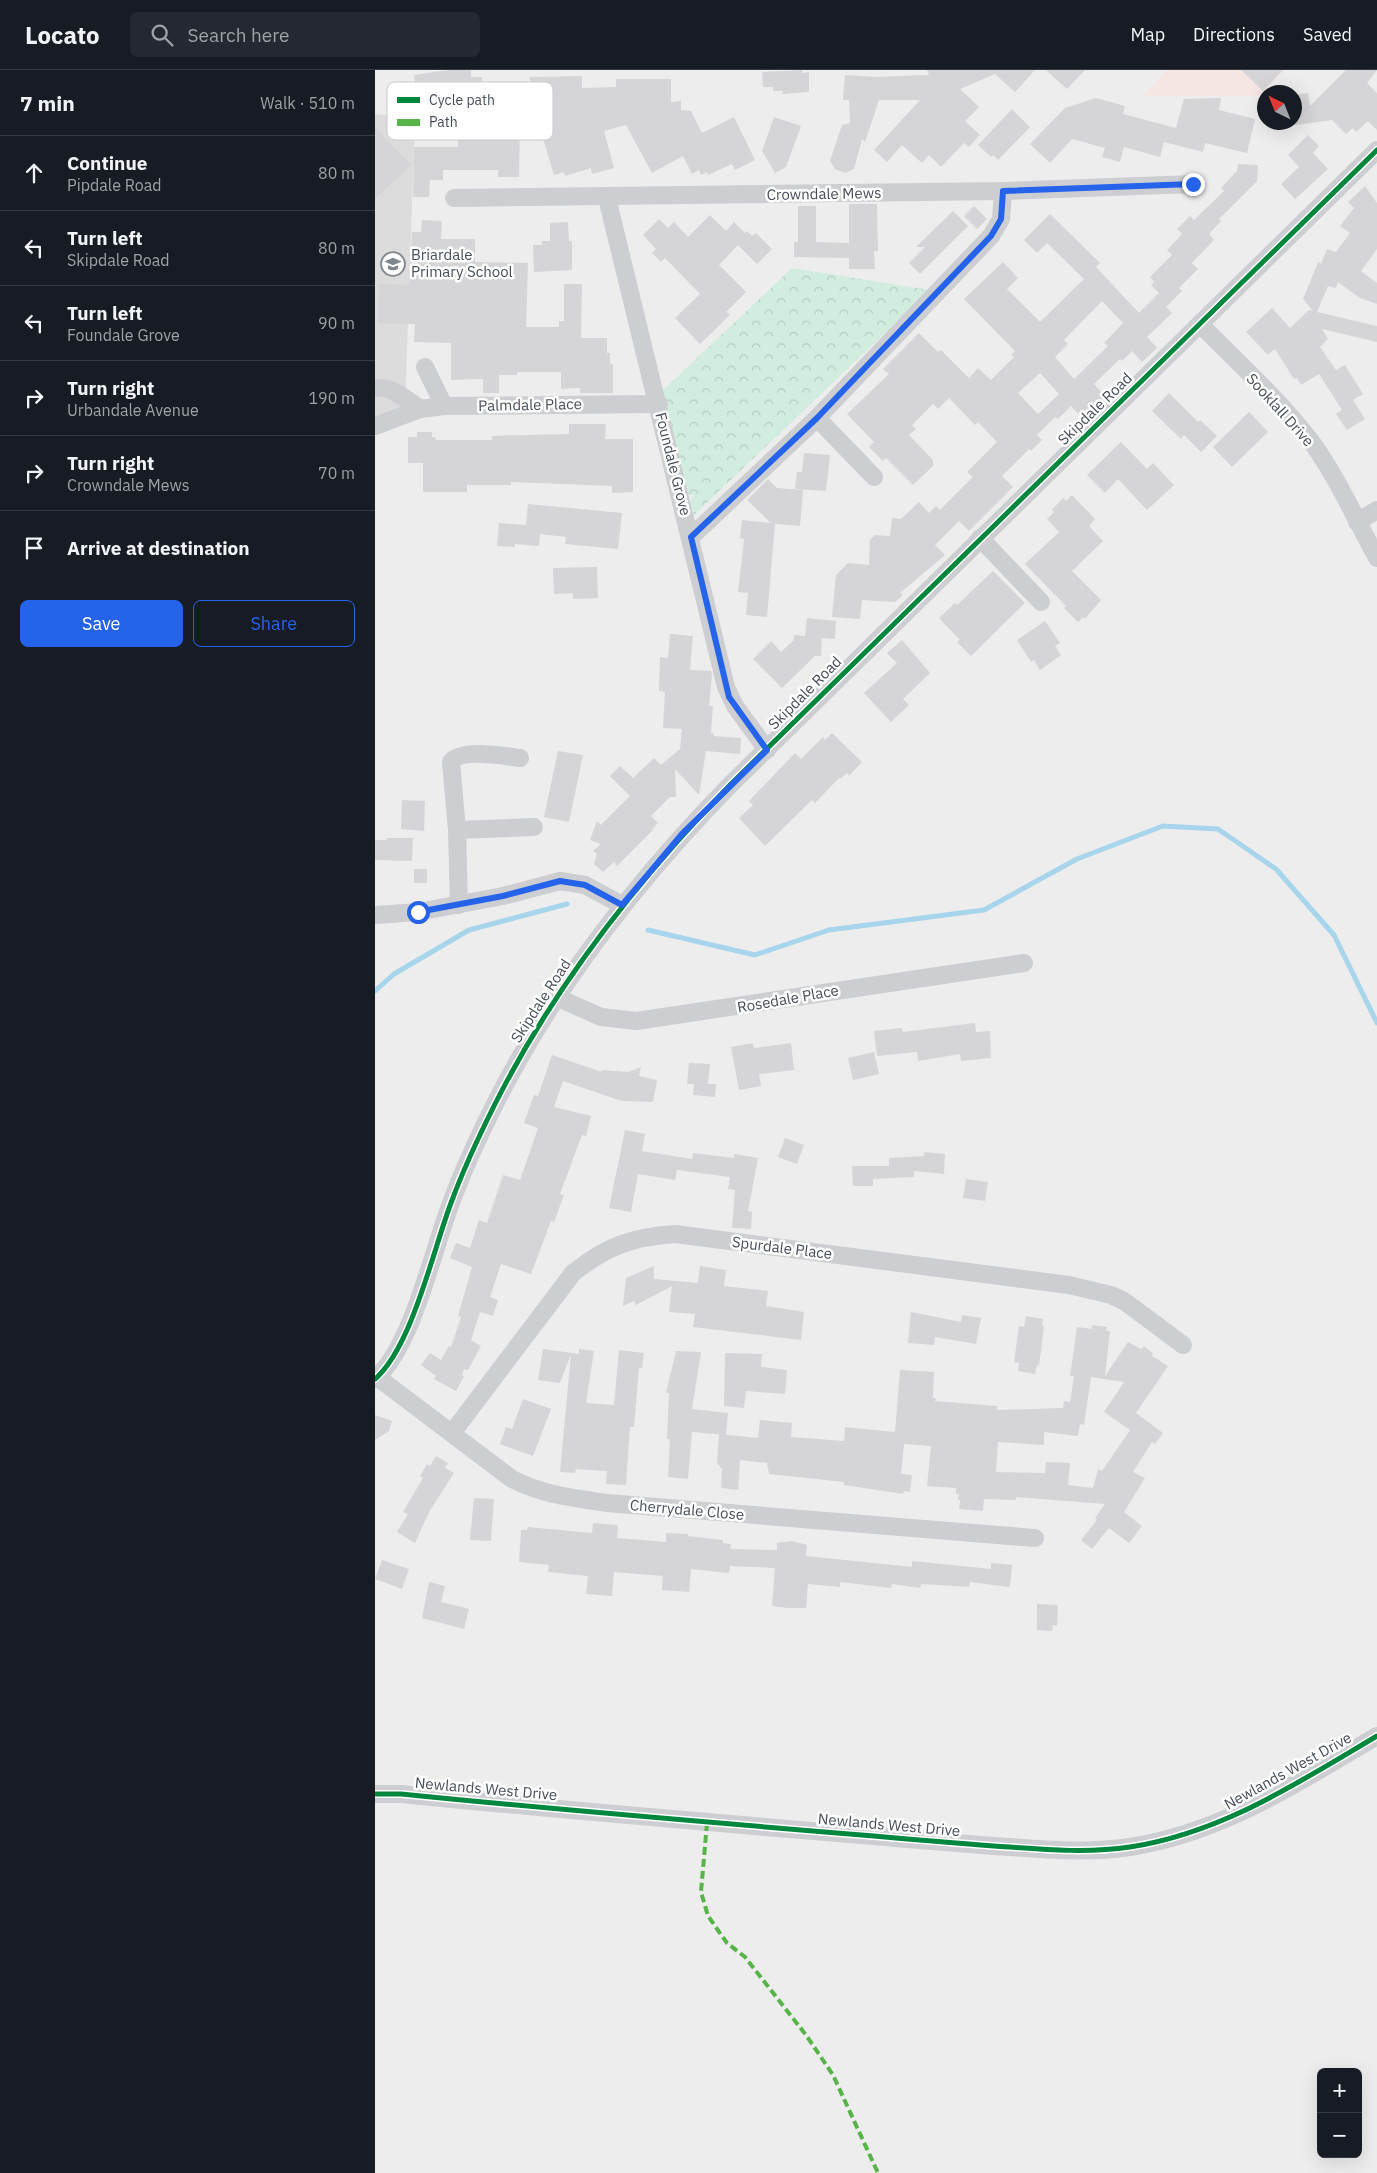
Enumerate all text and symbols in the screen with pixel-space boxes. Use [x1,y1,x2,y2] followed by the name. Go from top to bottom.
[130,12,480,57] search box
[25,19,100,51] text: Locato
[148,21,176,49] icon: search
[188,23,289,47] text: Search here
[1130,23,1165,46] text: Map
[1193,23,1275,46] text: Directions
[1303,23,1352,46] text: Saved
[387,82,553,140] legend
[1257,85,1302,130] north arrow
[20,89,75,117] text: 7 min
[429,91,495,109] text: Cycle path
[260,93,355,113] text: Walk · 510 m
[429,113,458,131] text: Path
[67,151,147,175] text: Continue
[20,159,48,187] icon: ahead
[318,163,355,183] text: 80 m
[1182,173,1205,196] route end
[67,175,162,195] text: Pipdale Road
[766,183,882,204] street label: Crowndale Mews
[67,226,143,250] text: Turn left
[20,234,48,262] icon: left
[318,238,355,258] text: 80 m
[411,245,513,281] place label: Briardale Primary School
[67,250,170,270] text: Skipdale Road
[380,251,406,277] school or university icon: Briardale Primary School
[67,301,143,325] text: Turn left
[20,309,48,337] icon: left
[318,313,355,333] text: 90 m
[67,325,180,345] text: Foundale Grove
[1053,368,1136,449] street label: Skipdale Road
[1243,369,1318,450] street label: Sooklall Drive
[67,376,154,400] text: Turn right
[20,384,48,412] icon: right
[308,388,355,408] text: 190 m
[478,394,582,415] street label: Palmdale Place
[67,400,199,420] text: Urbandale Avenue
[651,410,695,517] street label: Foundale Grove
[67,451,154,475] text: Turn right
[20,459,48,487] icon: right
[318,463,355,483] text: 70 m
[67,475,189,495] text: Crowndale Mews
[20,534,48,562] icon: arrive
[67,536,250,560] text: Arrive at destination
[20,600,183,647] button: Save
[193,600,355,647] button: Share
[764,652,845,733] street label: Skipdale Road
[407,901,430,924] route start
[506,955,575,1046] street label: Skipdale Road
[736,980,840,1017] street label: Rosedale Place
[731,1232,833,1263] street label: Spurdale Place
[629,1495,745,1524] street label: Cherrydale Close
[1221,1728,1355,1813] street label: Newlands West Drive
[414,1773,558,1804] street label: Newlands West Drive
[817,1809,961,1840] street label: Newlands West Drive
[1317,2068,1362,2158] map controls
[1317,2068,1362,2113] button: +
[1317,2113,1362,2158] button: −

